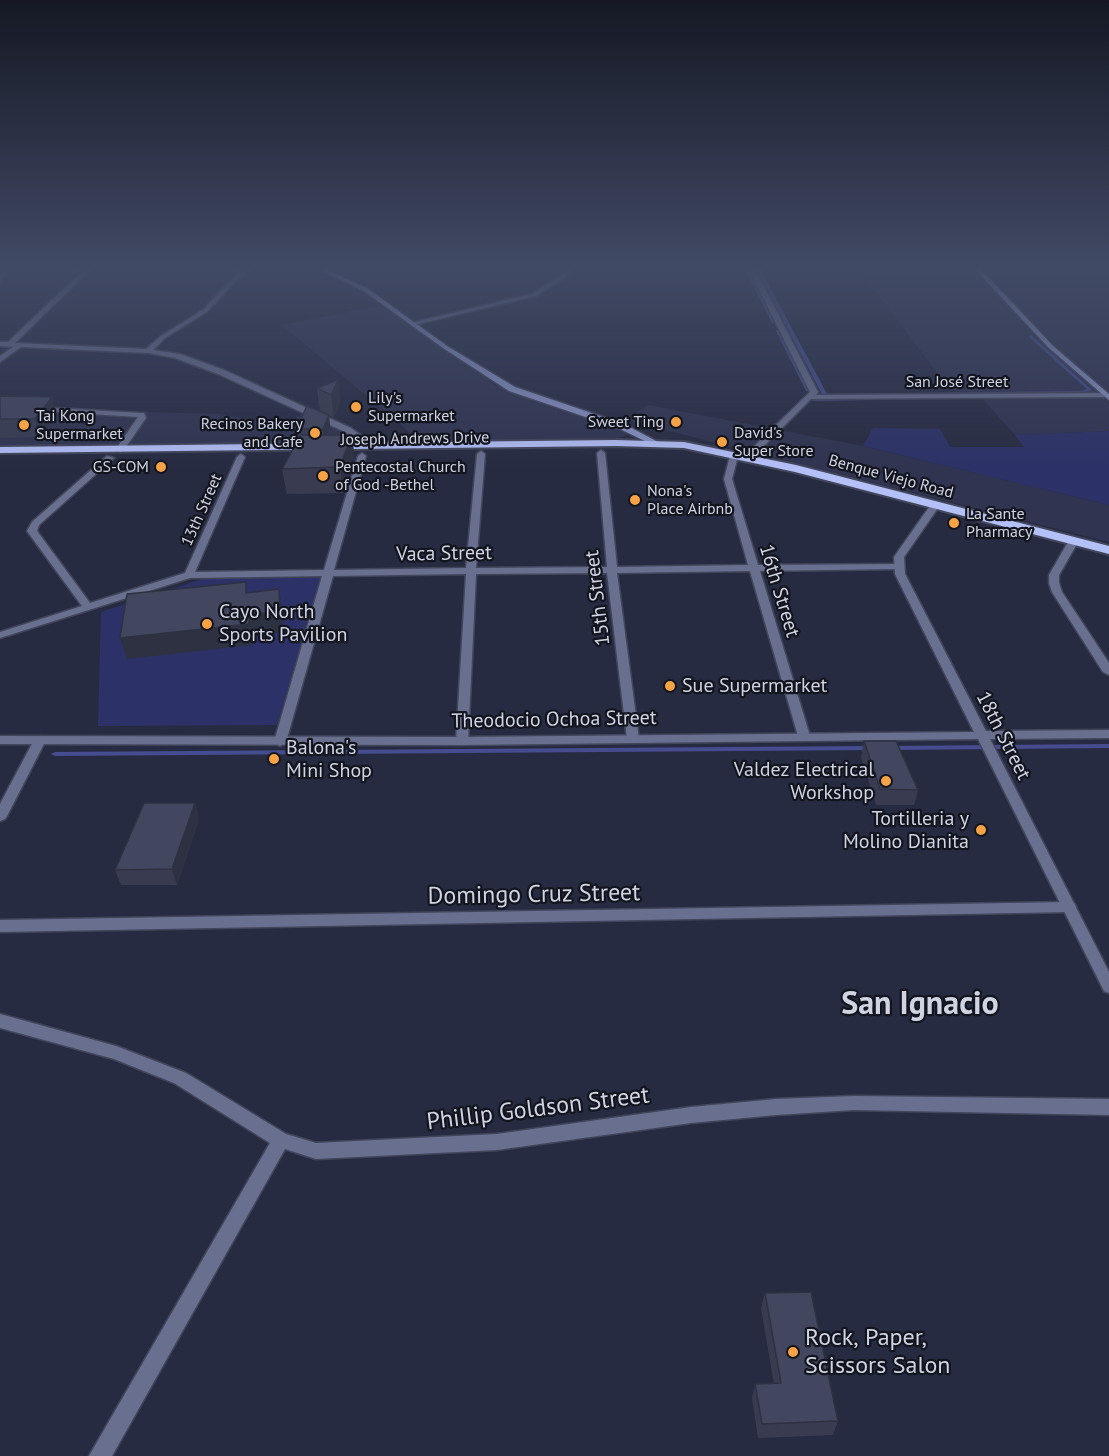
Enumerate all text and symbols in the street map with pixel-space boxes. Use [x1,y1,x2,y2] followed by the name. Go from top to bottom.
[906,372,1008,392] street label: San José Street
[368,388,455,426] place label: Lily's Supermarket
[349,400,363,414] marker: Lily's Supermarket
[36,406,123,444] place label: Tai Kong Supermarket
[588,412,664,432] place label: Sweet Ting
[201,414,303,452] place label: Recinos Bakery and Cafe
[669,415,683,429] marker: Sweet Ting
[17,418,31,432] marker: Tai Kong Supermarket
[734,423,814,461] place label: David's Super Store
[308,426,322,440] marker: Recinos Bakery and Cafe
[341,428,489,450] street label: Joseph Andrews Drive
[715,435,729,449] marker: David's Super Store
[827,451,955,503] street label: Benque Viejo Road
[93,457,149,477] place label: GS-COM
[335,457,466,495] place label: Pentecostal Church of God -Bethel
[154,460,168,474] marker: GS-COM
[316,469,330,483] marker: Pentecostal Church of God -Bethel
[178,471,226,549] street label: 13th Street
[647,481,733,519] place label: Nona's Place Airbnb
[628,493,642,507] marker: Nona's Place Airbnb
[966,504,1032,542] place label: La Sante Pharmacy
[947,516,961,530] marker: La Sante Pharmacy
[396,541,492,567] street label: Vaca Street
[753,542,805,640] street label: 16th Street
[580,549,616,647] street label: 15th Street
[219,600,347,647] place label: Cayo North Sports Pavilion
[200,617,214,631] marker: Cayo North Sports Pavilion
[682,674,827,698] place label: Sue Supermarket
[663,679,677,693] marker: Sue Supermarket
[971,688,1035,784] street label: 18th Street
[451,706,657,734] street label: Theodocio Ochoa Street
[286,736,372,783] place label: Balona's Mini Shop
[267,752,281,766] marker: Balona's Mini Shop
[734,758,874,805] place label: Valdez Electrical Workshop
[879,774,893,788] marker: Valdez Electrical Workshop
[843,807,969,854] place label: Tortilleria y Molino Dianita
[974,823,988,837] marker: Tortilleria y Molino Dianita
[427,879,641,911] street label: Domingo Cruz Street
[841,986,999,1024] district label: San Ignacio
[425,1081,651,1137] street label: Phillip Goldson Street
[805,1324,950,1380] place label: Rock, Paper, Scissors Salon
[786,1345,800,1359] marker: Rock, Paper, Scissors Salon

